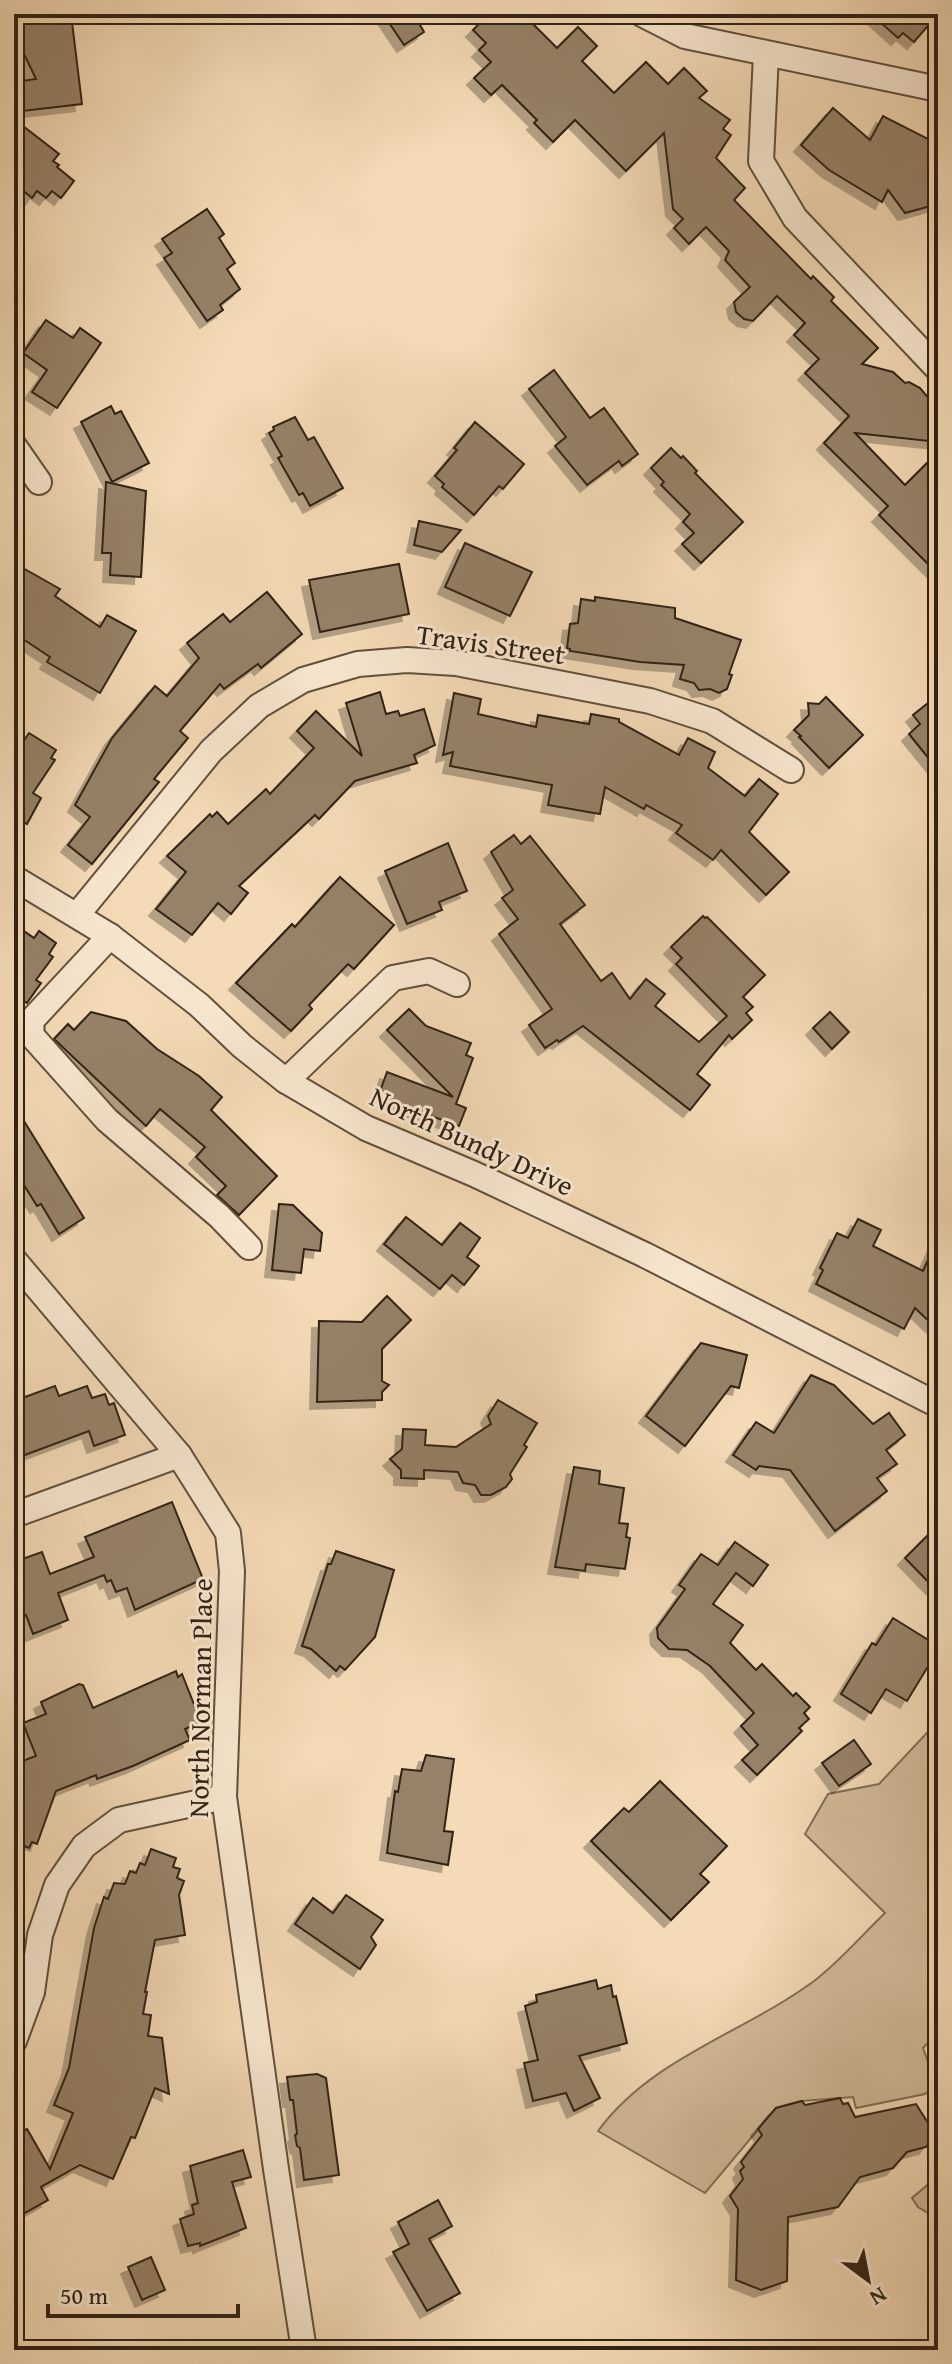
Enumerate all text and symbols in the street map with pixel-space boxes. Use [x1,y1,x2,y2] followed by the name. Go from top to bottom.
[414,613,568,674] street label: Travis Street
[364,1075,581,1206] street label: North Bundy Drive
[177,1578,222,1818] street label: North Norman Place
[828,2240,908,2320] north arrow
[48,2268,238,2318] scale bar
[60,2278,108,2313] text: 50 m
[864,2279,893,2315] text: N

